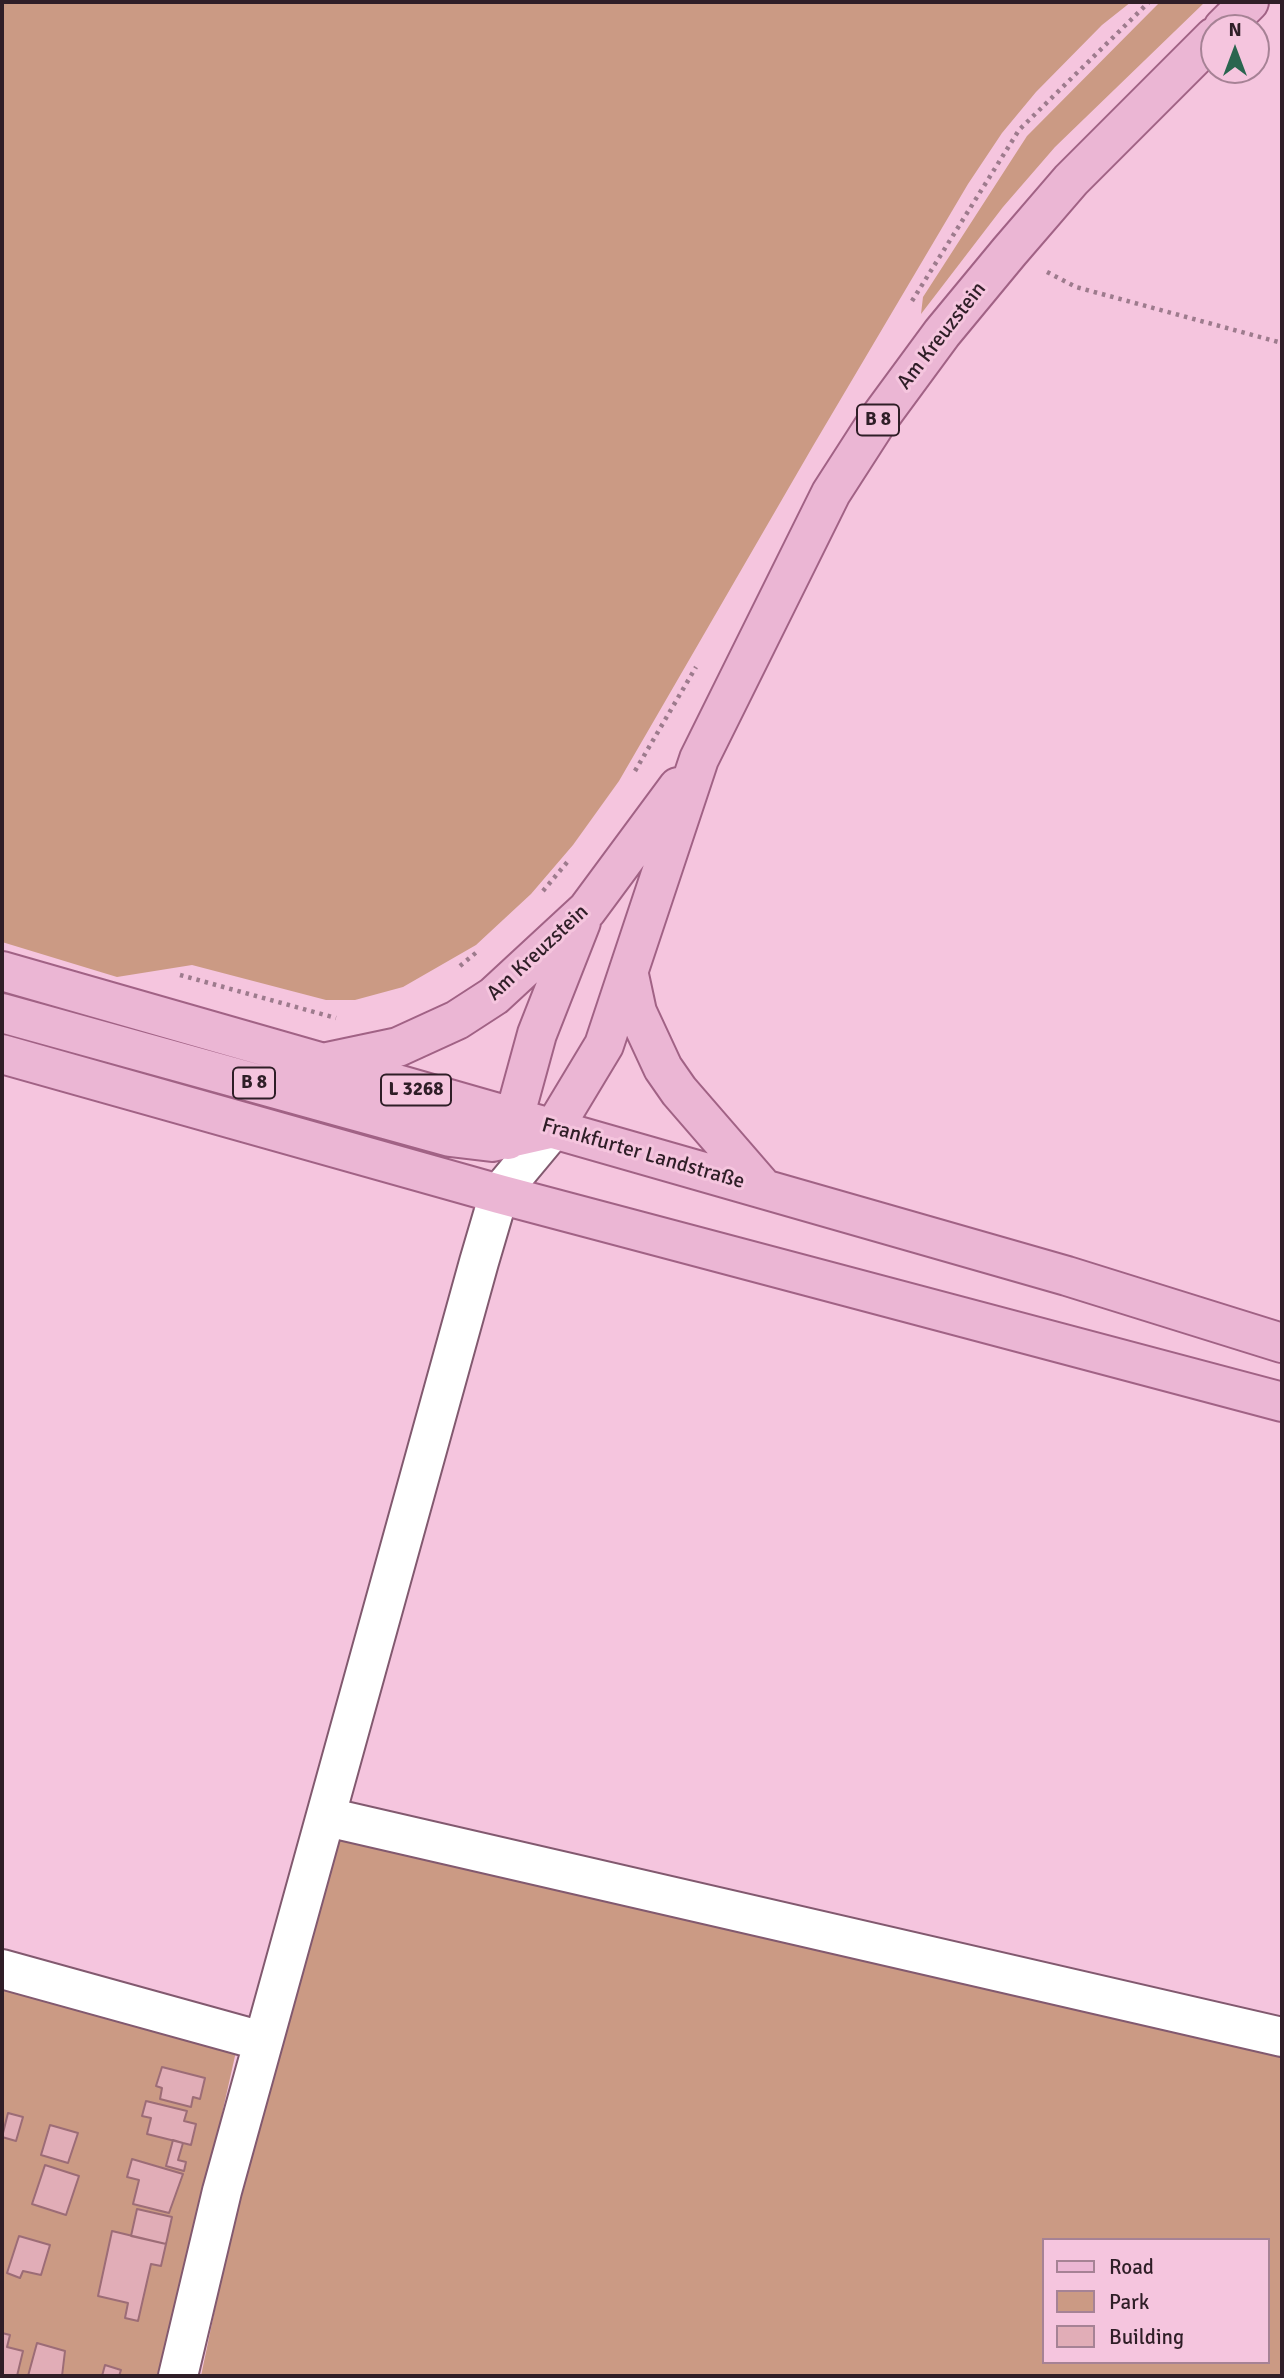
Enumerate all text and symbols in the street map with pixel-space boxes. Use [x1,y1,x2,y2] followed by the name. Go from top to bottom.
[1200,14,1270,84] north arrow
[1228,18,1242,42] text: N
[892,277,992,395] street label: Am Kreuzstein
[857,404,899,436] road number: B 8
[482,900,594,1006] street label: Am Kreuzstein
[233,1068,275,1098] road number: B 8
[381,1074,451,1106] road number: L 3268
[539,1113,747,1195] street label: Frankfurter Landstraße
[1042,2238,1270,2364] legend
[1109,2254,1154,2280] text: Road
[1109,2289,1149,2315] text: Park
[1109,2324,1184,2350] text: Building

